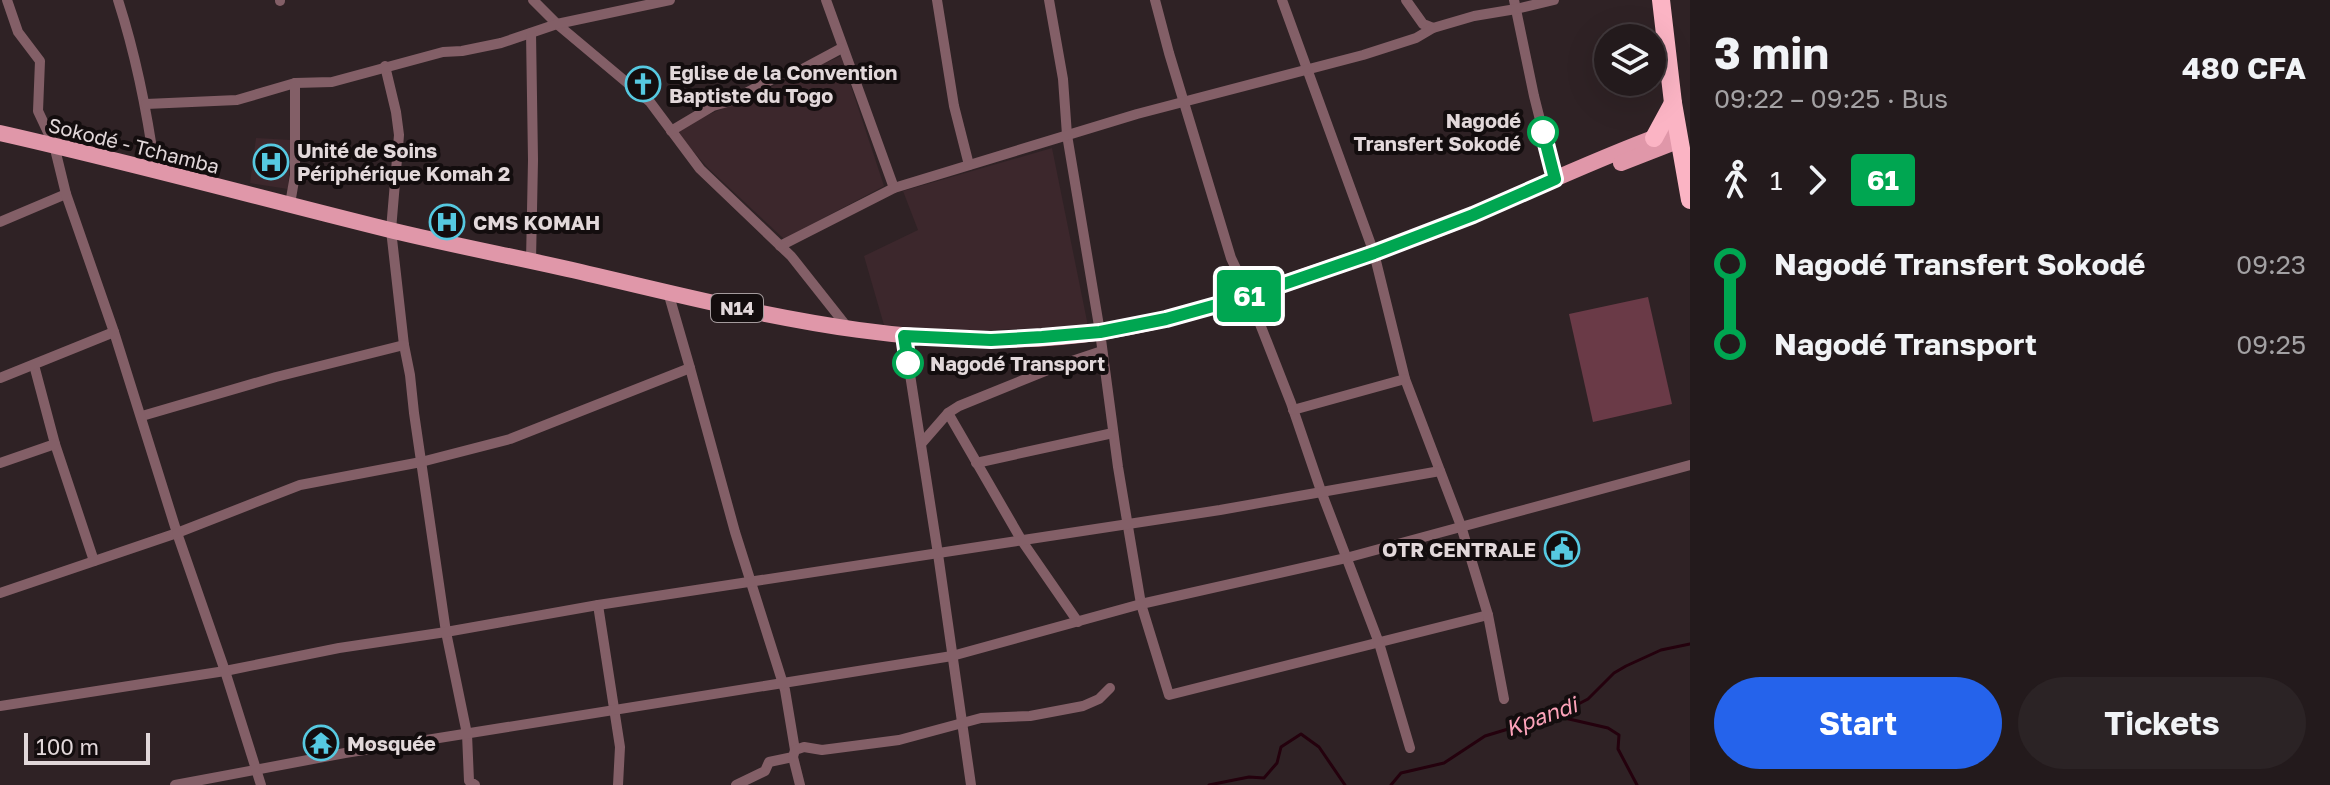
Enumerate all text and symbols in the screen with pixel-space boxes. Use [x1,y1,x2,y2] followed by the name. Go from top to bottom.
[1594,24,1666,96] map controls
[1594,24,1666,96] button: layers
[1714,26,1829,79] text: 3 min
[2182,50,2306,86] text: 480 CFA
[669,60,897,107] place label: Eglise de la Convention Baptiste du Togo
[624,65,662,103] church icon: Eglise de la Convention Baptiste du Togo
[1714,83,1948,114] text: 09:22 – 09:25 · Bus
[1354,108,1521,155] place label: Nagodé Transfert Sokodé
[46,112,222,178] street label: Sokodé - Tchamba
[1528,117,1558,147] marker: Nagodé Transfert Sokodé
[297,138,510,185] place label: Unité de Soins Périphérique Komah 2
[252,143,290,181] hospital icon: Unité de Soins Périphérique Komah 2
[1714,158,1758,202] icon: walk
[1795,158,1839,202] icon: forward
[1867,163,1899,196] text: 61
[1770,165,1783,196] text: 1
[428,203,466,241] hospital icon: CMS KOMAH
[473,210,600,234] place label: CMS KOMAH
[1774,246,2146,282] text: Nagodé Transfert Sokodé
[2236,249,2306,280] text: 09:23
[1213,270,1285,322] line badge: 61
[1233,279,1265,312] text: 61
[711,294,763,322] road number: N14
[1774,326,2037,362] text: Nagodé Transport
[2236,329,2306,360] text: 09:25
[893,348,923,378] marker: Nagodé Transport
[930,351,1105,375] place label: Nagodé Transport
[1543,530,1581,568] public building icon: OTR CENTRALE
[1382,537,1536,561] place label: OTR CENTRALE
[1714,677,2002,769] button: Start
[2018,677,2306,769] button: Tickets
[1502,690,1583,741] water label: Kpandi
[302,724,340,762] temple icon: Mosquée
[24,729,150,765] scale bar
[347,731,436,755] place label: Mosquée
[36,733,99,760] text: 100 m

